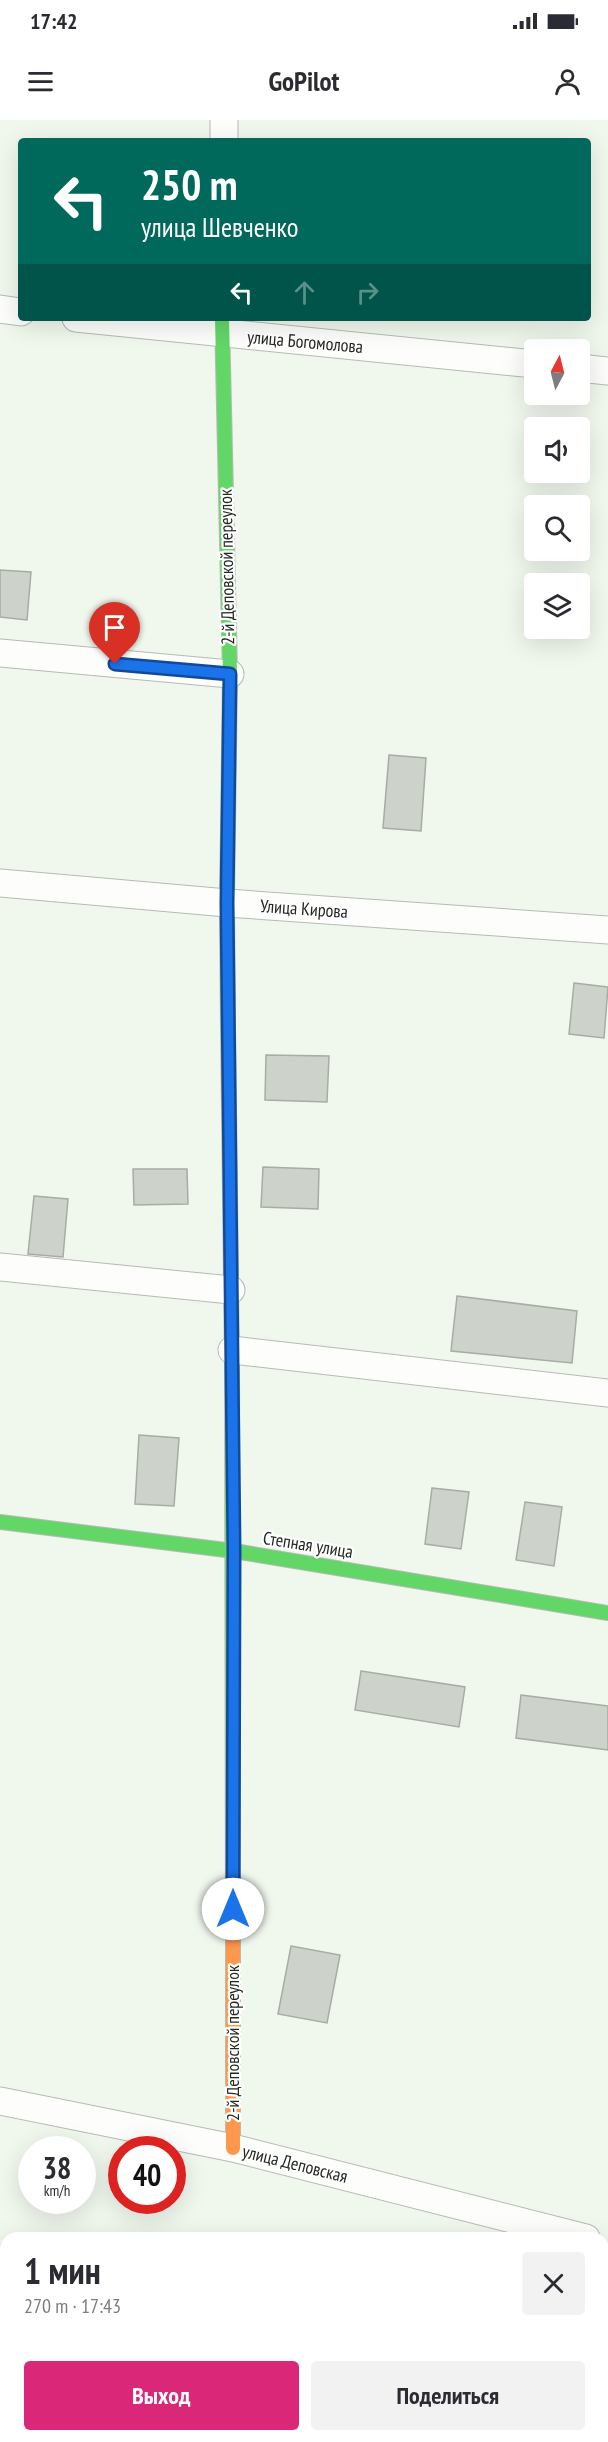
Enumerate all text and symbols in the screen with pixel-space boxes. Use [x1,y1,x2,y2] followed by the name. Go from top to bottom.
[30,7,78,35] text: 17:42
[269,64,339,98] text: GoPilot
[24,65,57,98] icon: menu
[551,65,584,98] icon: person
[141,157,238,212] text: 250 m
[42,162,120,240] icon: left
[141,210,298,244] text: улица Шевченко
[225,276,258,309] icon: left
[288,276,321,309] icon: ahead
[351,276,384,309] icon: right
[246,325,364,358] street label: улица Богомолова
[524,339,590,405] north arrow
[524,339,590,639] map controls
[524,417,590,483] button: sound
[214,489,239,645] street label: 2-й Деповской переулок
[524,495,590,561] button: search
[524,573,590,639] button: layers
[89,602,140,664] pin
[98,611,131,644] icon: arrive
[259,894,349,923] street label: Улица Кирова
[262,1526,355,1563] street label: Степная улица
[201,1877,265,1941] position arrow
[221,1965,244,2121] street label: 2-й Деповской переулок
[108,2136,186,2214] speed limit sign: 40
[240,2139,350,2188] street label: улица Деповская
[43,2148,71,2187] text: 38
[44,2181,70,2200] text: km/h
[24,2247,101,2294] text: 1 мин
[522,2252,585,2315] button: close
[24,2293,121,2319] text: 270 m · 17:43
[24,2361,299,2430] button: Выход
[311,2361,585,2430] button: Поделиться

